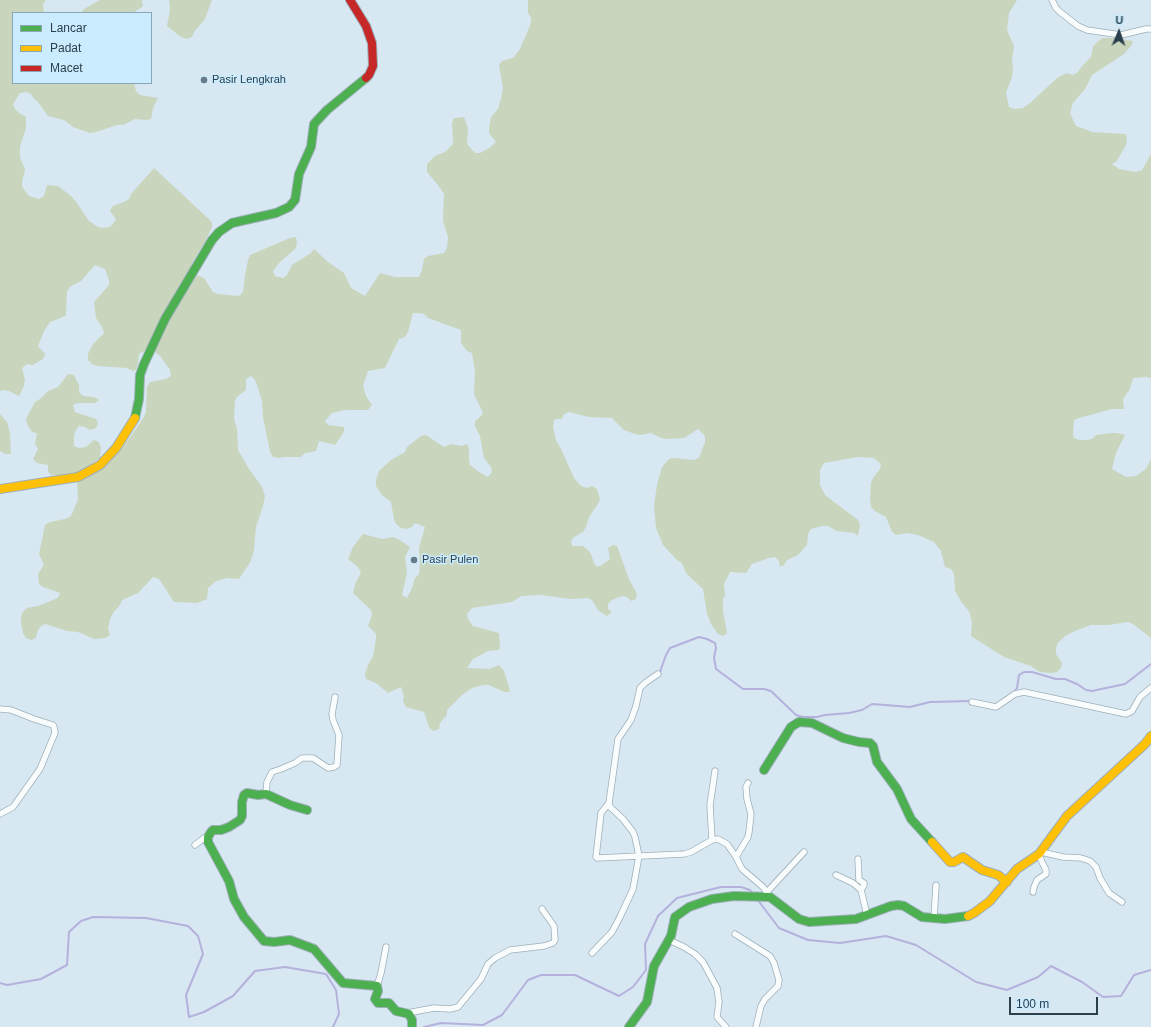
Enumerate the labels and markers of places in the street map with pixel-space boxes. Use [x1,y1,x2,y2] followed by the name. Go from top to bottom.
[212,73,286,87] place label: Pasir Lengkrah
[199,75,209,85] marker: Pasir Lengkrah
[422,553,478,567] place label: Pasir Pulen
[409,555,419,565] marker: Pasir Pulen

